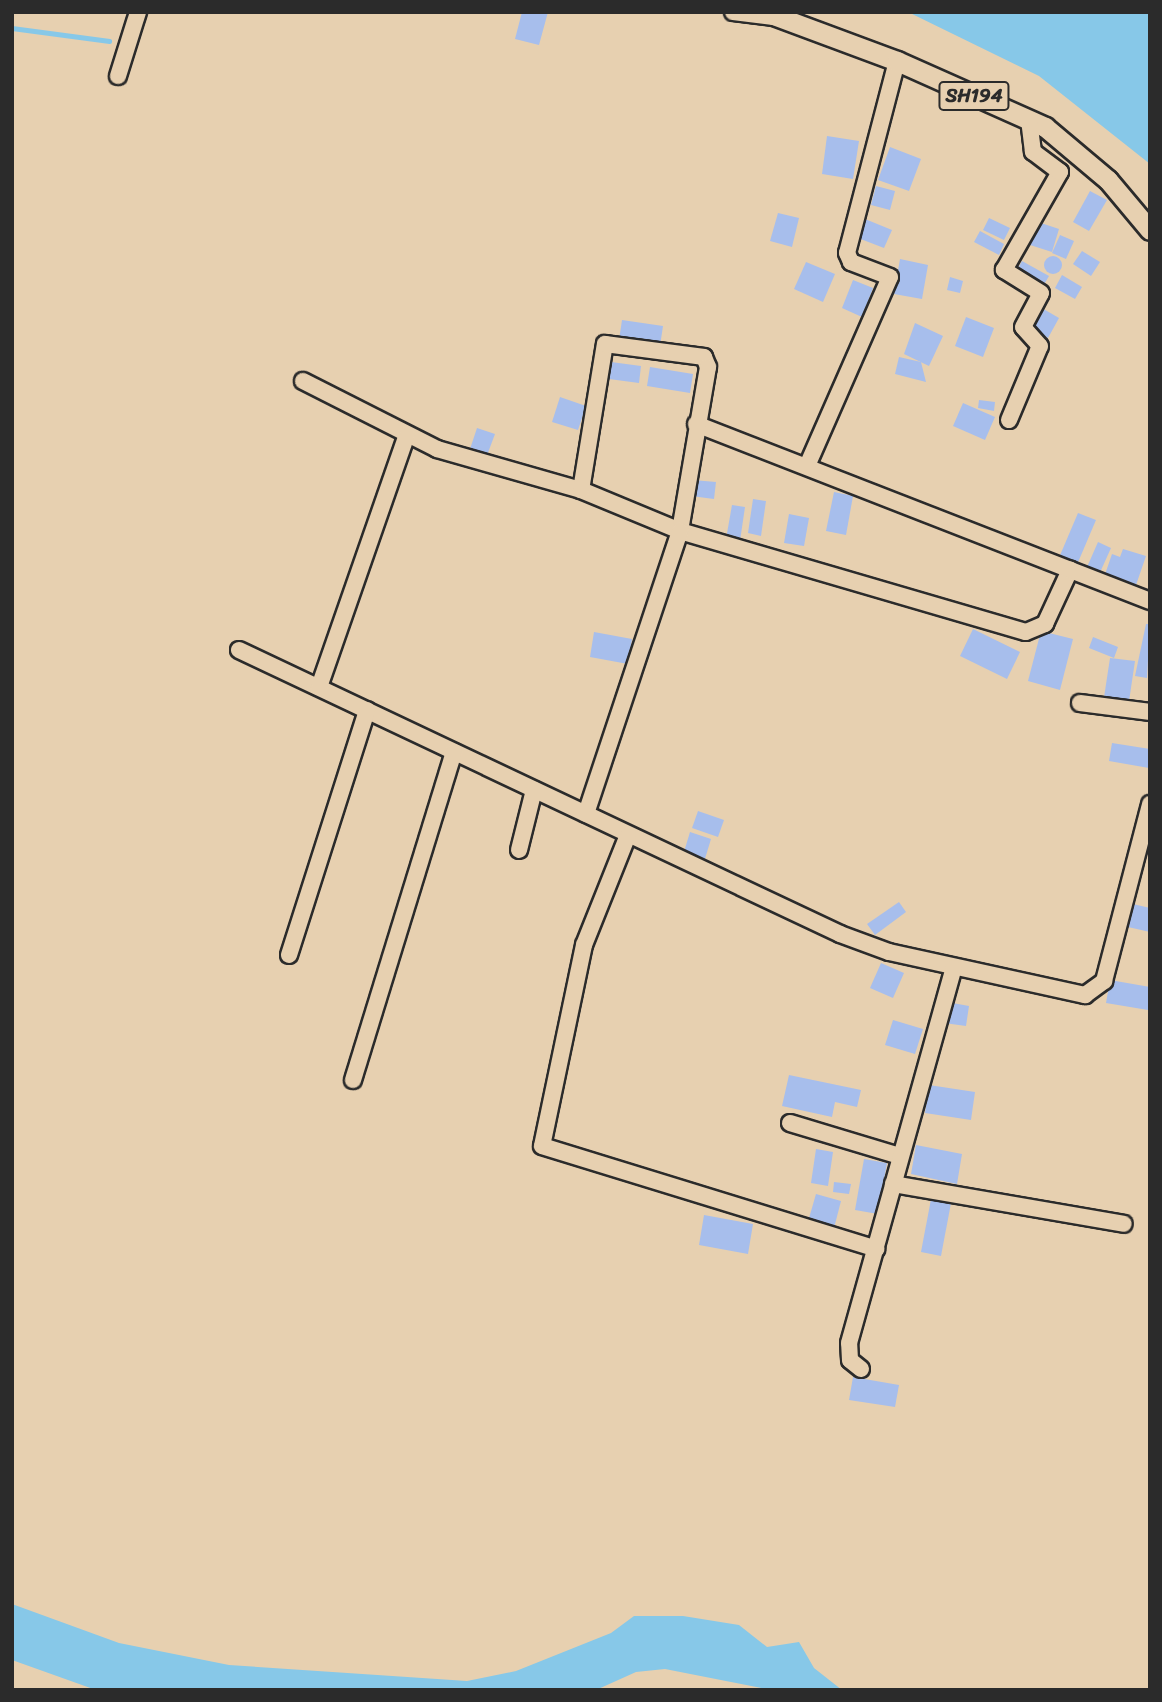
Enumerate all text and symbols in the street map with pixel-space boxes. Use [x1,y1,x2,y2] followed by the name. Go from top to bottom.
[937,80,1011,111] road number: SH194

